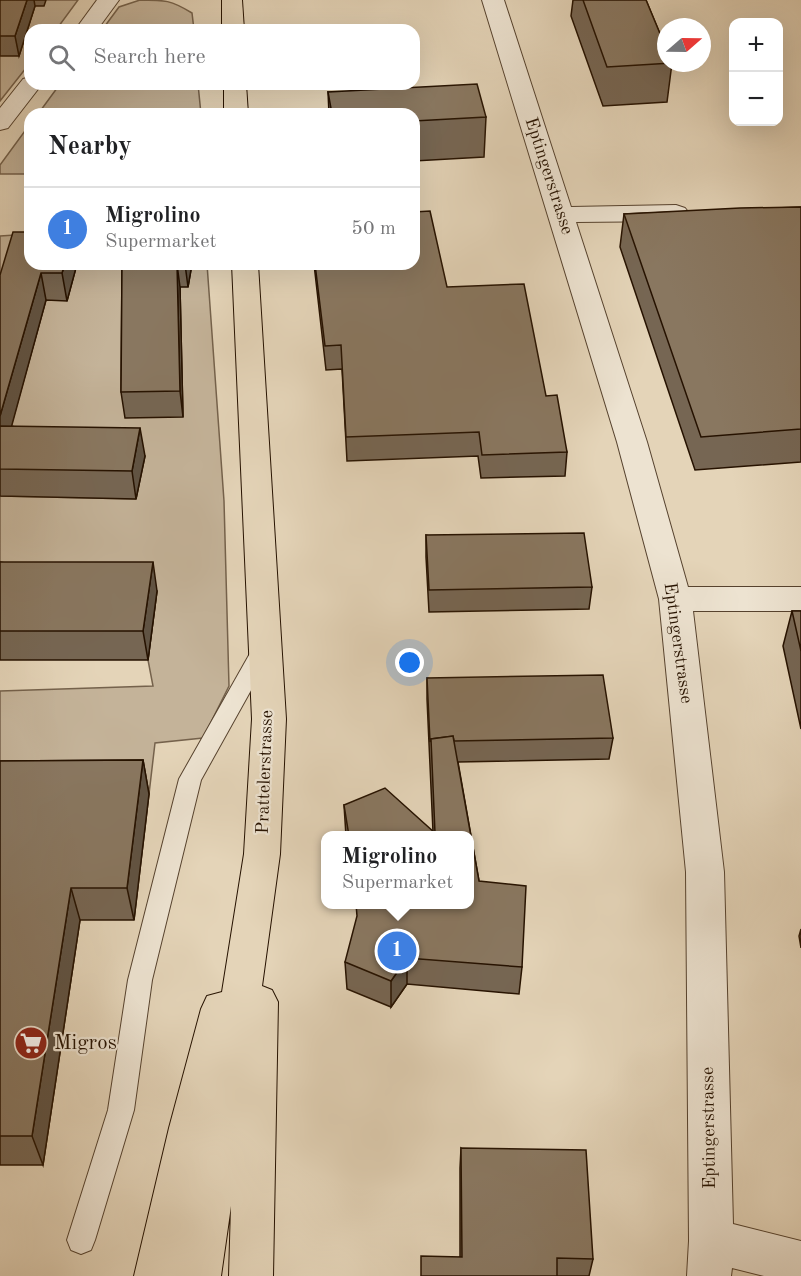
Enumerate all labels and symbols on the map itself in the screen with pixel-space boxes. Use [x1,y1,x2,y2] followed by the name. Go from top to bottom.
[657,18,711,72] north arrow
[522,115,576,237] street label: Eptingerstrasse
[661,581,695,705] street label: Eptingerstrasse
[395,648,424,677] your location
[254,710,276,834] street label: Prattelerstrasse
[378,928,416,974] pin: 1
[13,1025,49,1061] supermarket icon: Migros
[54,1033,117,1054] place label: Migros
[699,1067,719,1189] street label: Eptingerstrasse

